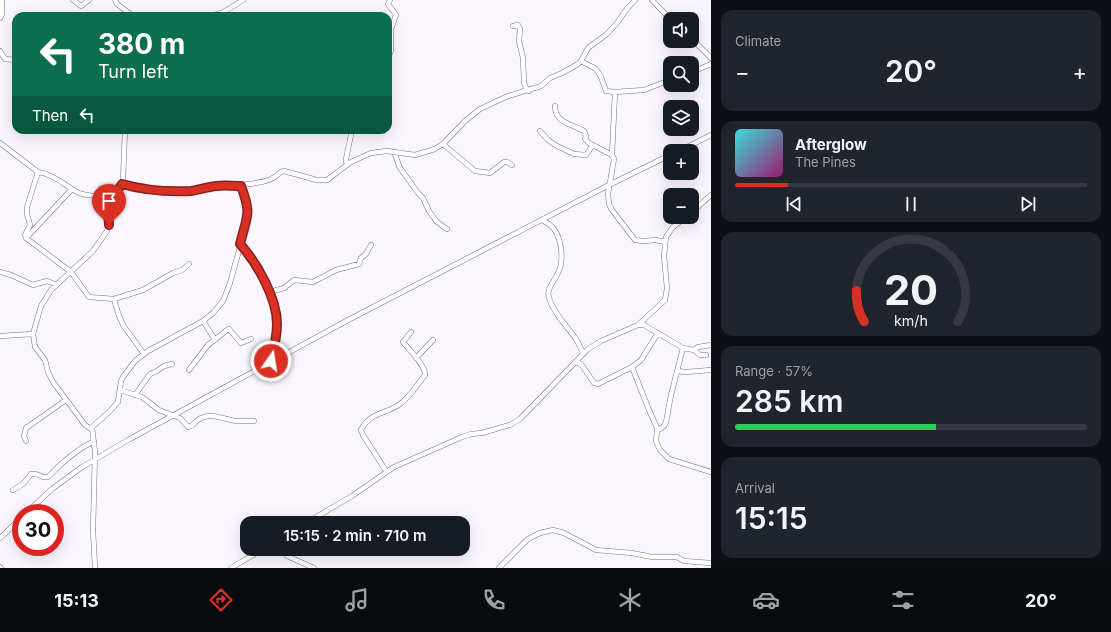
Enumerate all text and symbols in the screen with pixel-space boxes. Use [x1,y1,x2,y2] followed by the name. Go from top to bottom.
[663,12,699,224] map controls
[663,12,699,48] button: sound
[98,27,185,61] text: 380 m
[32,28,84,80] icon: left
[735,33,781,49] text: Climate
[885,53,937,89] text: 20°
[663,56,699,92] button: search
[735,59,750,85] text: −
[1072,59,1087,85] text: +
[98,61,168,82] text: Turn left
[663,100,699,136] button: layers
[76,104,98,126] icon: left
[32,106,68,125] text: Then
[795,135,867,154] text: Afterglow
[663,144,699,180] button: +
[795,154,856,170] text: The Pines
[92,184,126,225] pin
[663,188,699,224] button: −
[98,190,120,212] icon: arrive
[783,193,805,215] icon: previous
[900,193,922,215] icon: pause
[1017,193,1039,215] icon: next
[884,265,938,315] text: 20
[894,312,928,329] text: km/h
[250,340,292,382] position arrow
[735,363,813,379] text: Range · 57%
[735,383,843,419] text: 285 km
[735,480,775,496] text: Arrival
[735,500,808,536] text: 15:15
[12,504,64,556] speed limit sign: 30
[284,526,426,545] text: 15:15 · 2 min · 710 m
[207,586,235,614] icon: directions
[343,586,371,614] icon: music
[480,586,508,614] icon: phone
[616,586,644,614] icon: climate
[752,586,780,614] icon: car
[889,586,917,614] icon: filters
[54,590,99,611] text: 15:13
[1025,590,1057,611] text: 20°

